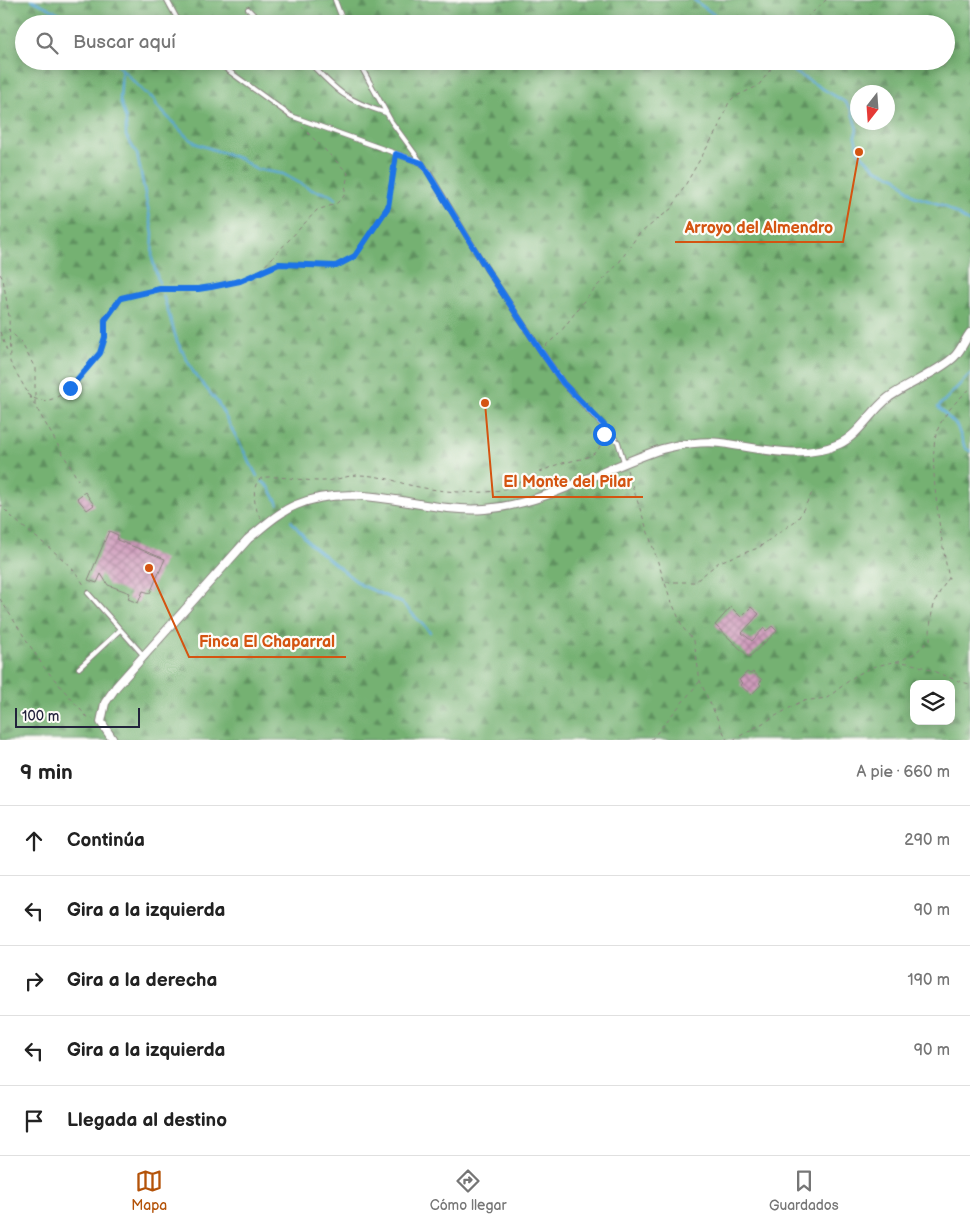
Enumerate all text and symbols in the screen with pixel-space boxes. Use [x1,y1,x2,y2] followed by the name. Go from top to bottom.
[15,15,955,70] search box
[33,29,61,57] icon: search
[73,31,176,54] text: Buscar aquí
[850,85,895,130] north arrow
[675,211,843,242] callout: Arroyo del Almendro
[684,219,833,238] text: Arroyo del Almendro
[59,377,82,400] route end
[593,423,616,446] route start
[493,466,643,497] callout: El Monte del Pilar
[503,473,633,492] text: El Monte del Pilar
[189,626,346,657] callout: Finca El Chaparral
[199,633,335,652] text: Finca El Chaparral
[910,680,955,725] map controls
[910,680,955,725] button: layers
[15,705,140,728] scale bar
[22,708,59,725] text: 100 m
[20,760,73,785] text: 9 min
[856,763,950,782] text: A pie · 660 m
[20,827,48,855] icon: ahead
[67,829,145,852] text: Continúa
[904,831,950,850] text: 290 m
[20,897,48,925] icon: left
[67,899,225,922] text: Gira a la izquierda
[914,901,950,920] text: 90 m
[20,967,48,995] icon: right
[67,969,217,992] text: Gira a la derecha
[908,971,950,990] text: 190 m
[20,1037,48,1065] icon: left
[67,1039,225,1062] text: Gira a la izquierda
[914,1041,950,1060] text: 90 m
[20,1107,48,1135] icon: arrive
[67,1109,227,1132] text: Llegada al destino
[131,1167,167,1214] tab: Mapa
[430,1167,506,1214] tab: Cómo llegar
[769,1167,839,1214] tab: Guardados

